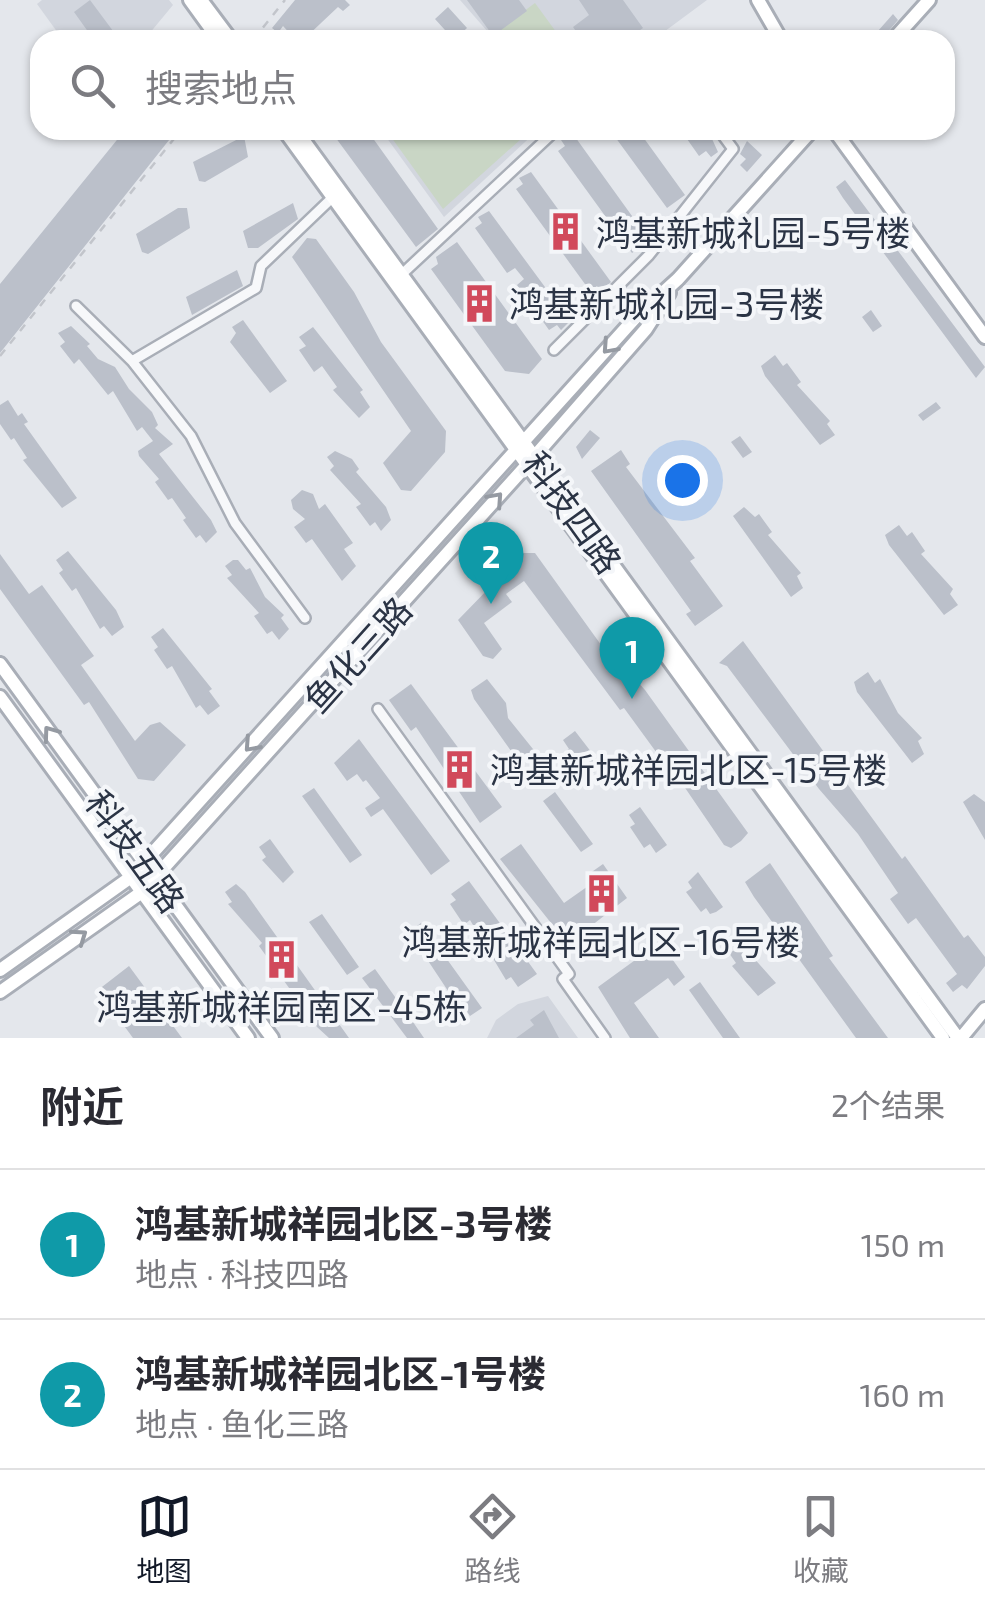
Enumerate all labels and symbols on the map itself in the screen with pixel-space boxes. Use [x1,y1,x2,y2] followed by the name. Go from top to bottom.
[545,211,587,253] building icon: 鸿基新城礼园-5号楼
[596,211,910,253] place label: 鸿基新城礼园-5号楼
[458,282,500,324] building icon: 鸿基新城礼园-3号楼
[509,282,824,324] place label: 鸿基新城礼园-3号楼
[603,335,621,354] one-way arrow
[515,443,631,581] street label: 科技四路
[657,455,708,506] your location
[484,492,502,511] one-way arrow
[458,522,524,604] pin: 2
[295,588,419,720] street label: 鱼化三路
[600,616,664,699] pin: 1
[45,726,62,744] one-way arrow
[245,733,263,752] one-way arrow
[439,748,481,790] building icon: 鸿基新城祥园北区-15号楼
[490,748,887,790] place label: 鸿基新城祥园北区-15号楼
[78,782,194,920] street label: 科技五路
[580,873,622,915] building icon: 鸿基新城祥园北区-16号楼
[402,920,800,962] place label: 鸿基新城祥园北区-16号楼
[69,930,87,948] one-way arrow
[261,938,303,980] building icon: 鸿基新城祥园南区-45栋
[96,985,468,1027] place label: 鸿基新城祥园南区-45栋

